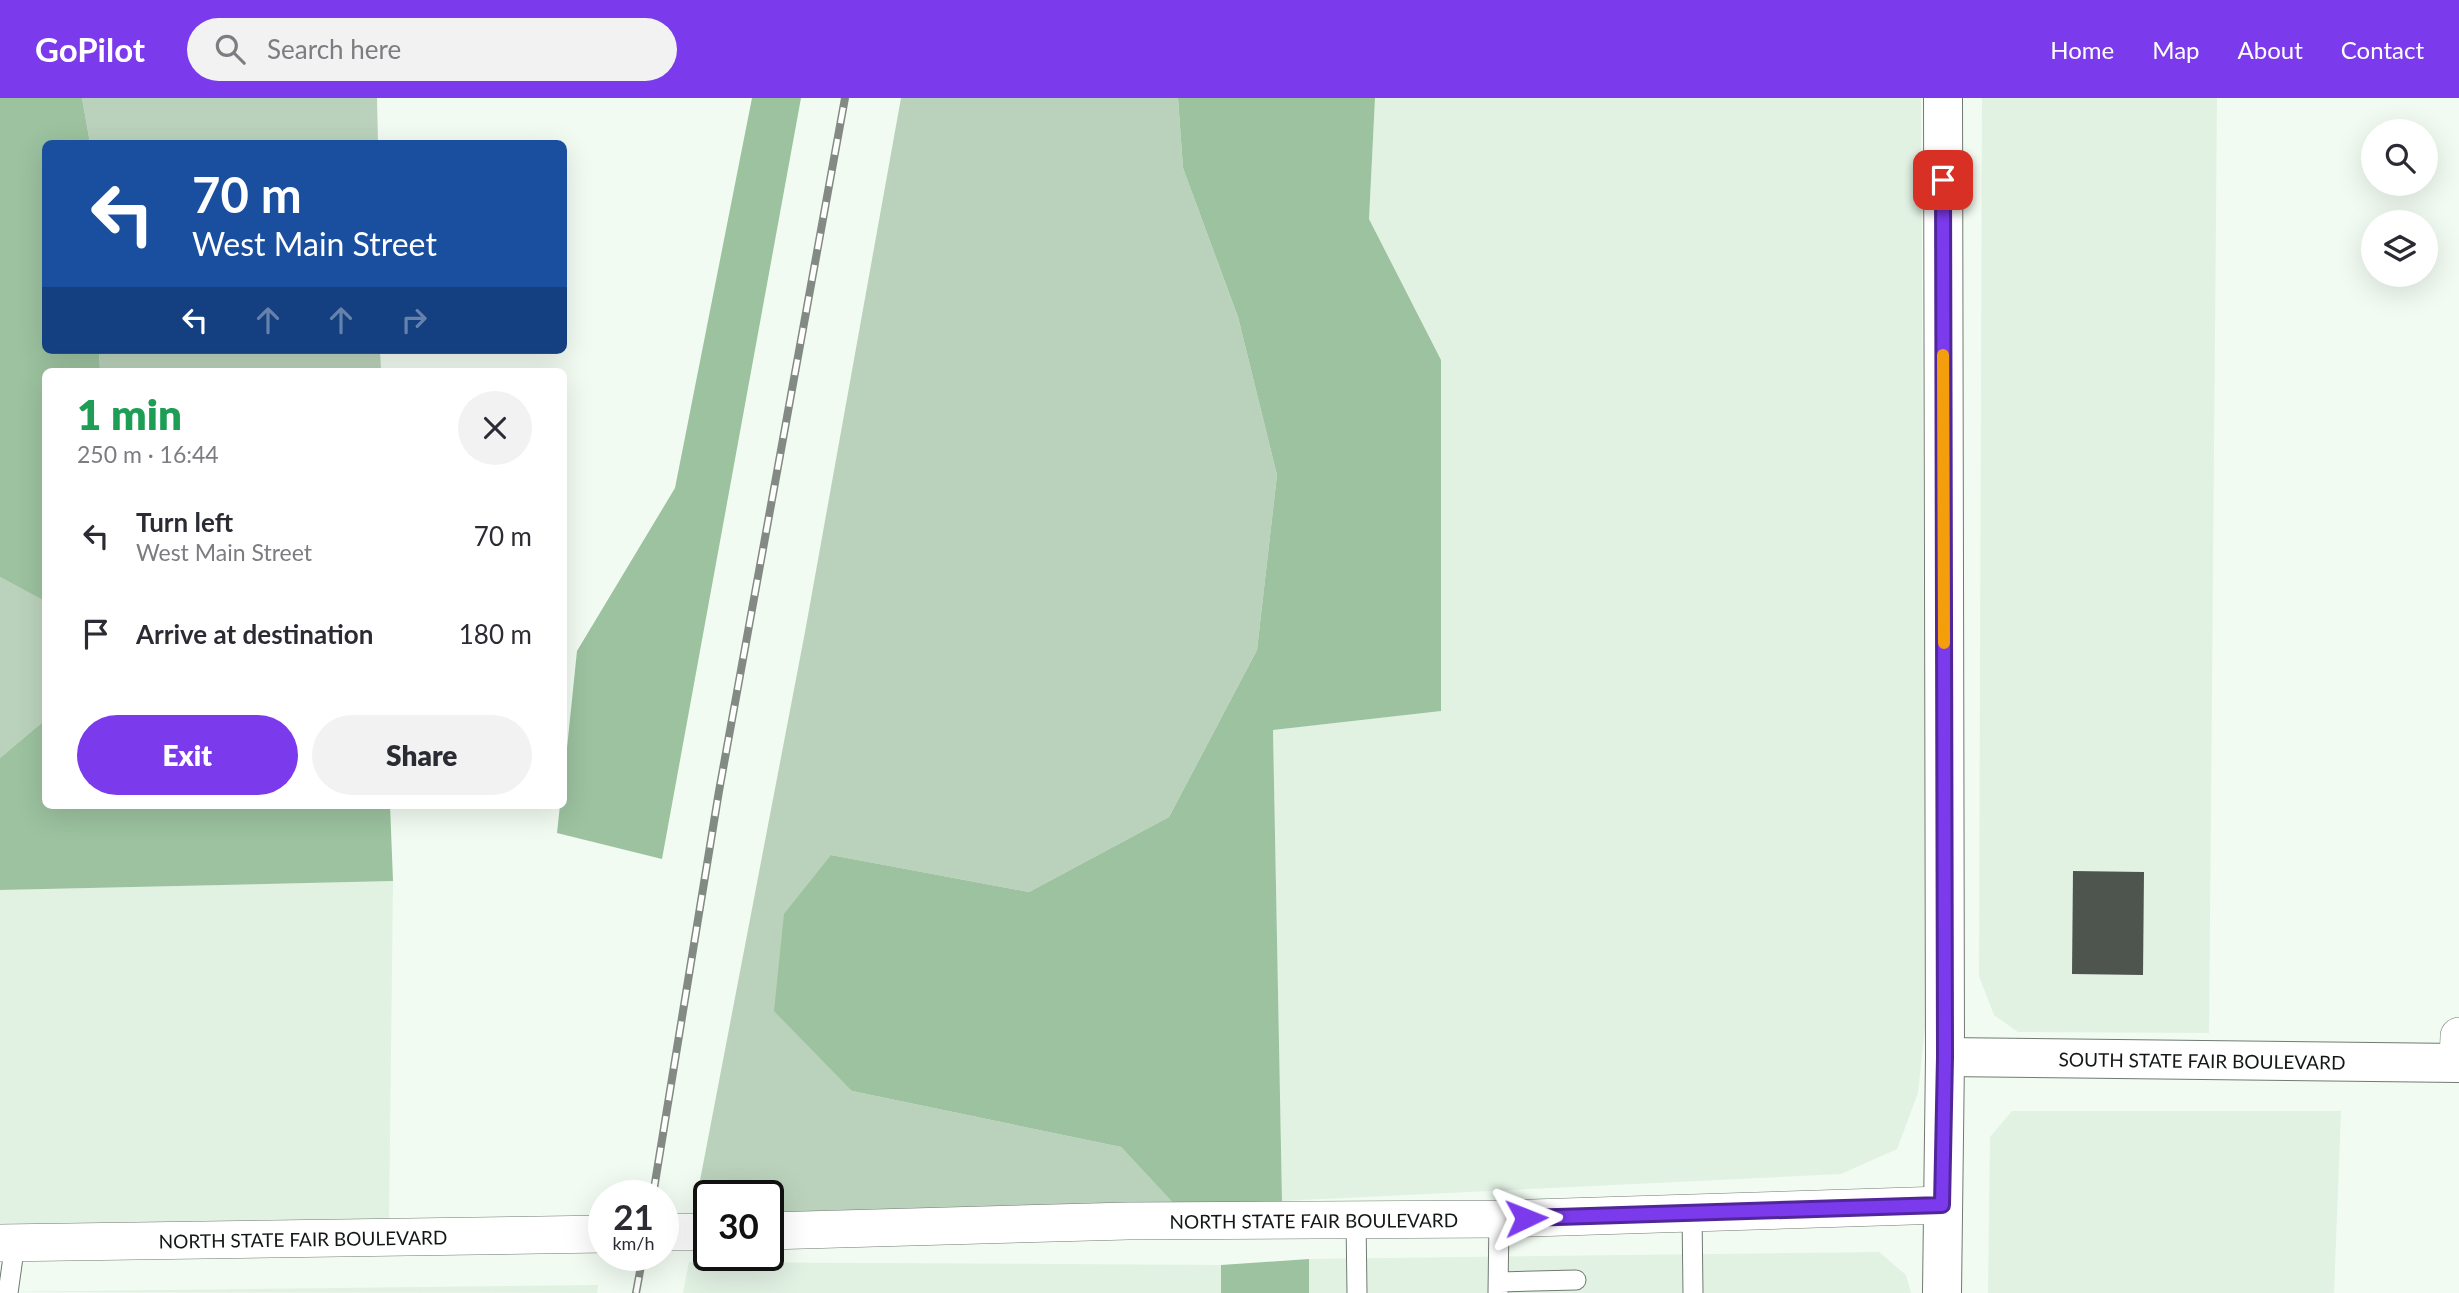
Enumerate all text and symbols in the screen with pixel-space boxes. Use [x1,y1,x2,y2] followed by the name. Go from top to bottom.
[187,18,677,81] search box
[35,29,145,69] text: GoPilot
[211,30,249,68] icon: search
[267,33,401,65] text: Search here
[2050,35,2114,64] text: Home
[2152,35,2200,64] text: Map
[2238,35,2303,64] text: About
[2341,35,2424,64] text: Contact
[2361,119,2438,287] map controls
[2361,119,2438,196] button: search
[1913,150,1973,210] pin
[1924,161,1962,199] icon: arrive
[192,165,302,223] text: 70 m
[77,168,168,259] icon: left
[2361,210,2438,287] button: layers
[192,224,437,263] text: West Main Street
[176,301,214,339] icon: left
[249,301,287,339] icon: ahead
[322,301,360,339] icon: ahead
[395,301,433,339] icon: right
[77,389,182,439] text: 1 min
[458,391,532,465] button: close
[77,440,219,468] text: 250 m · 16:44
[136,506,233,538] text: Turn left
[77,517,115,555] icon: left
[474,520,532,552] text: 70 m
[136,538,312,566] text: West Main Street
[77,615,115,653] icon: arrive
[136,618,373,650] text: Arrive at destination
[459,618,532,650] text: 180 m
[77,715,298,795] button: Exit
[312,715,532,795] button: Share
[2058,1047,2346,1073] street label: SOUTH STATE FAIR BOULEVARD
[693,1180,784,1271] speed limit sign: 30
[1489,1181,1563,1255] position arrow
[613,1195,654,1237] text: 21
[1169,1208,1458,1232] street label: NORTH STATE FAIR BOULEVARD
[158,1225,447,1252] street label: NORTH STATE FAIR BOULEVARD
[612,1232,655,1254] text: km/h

